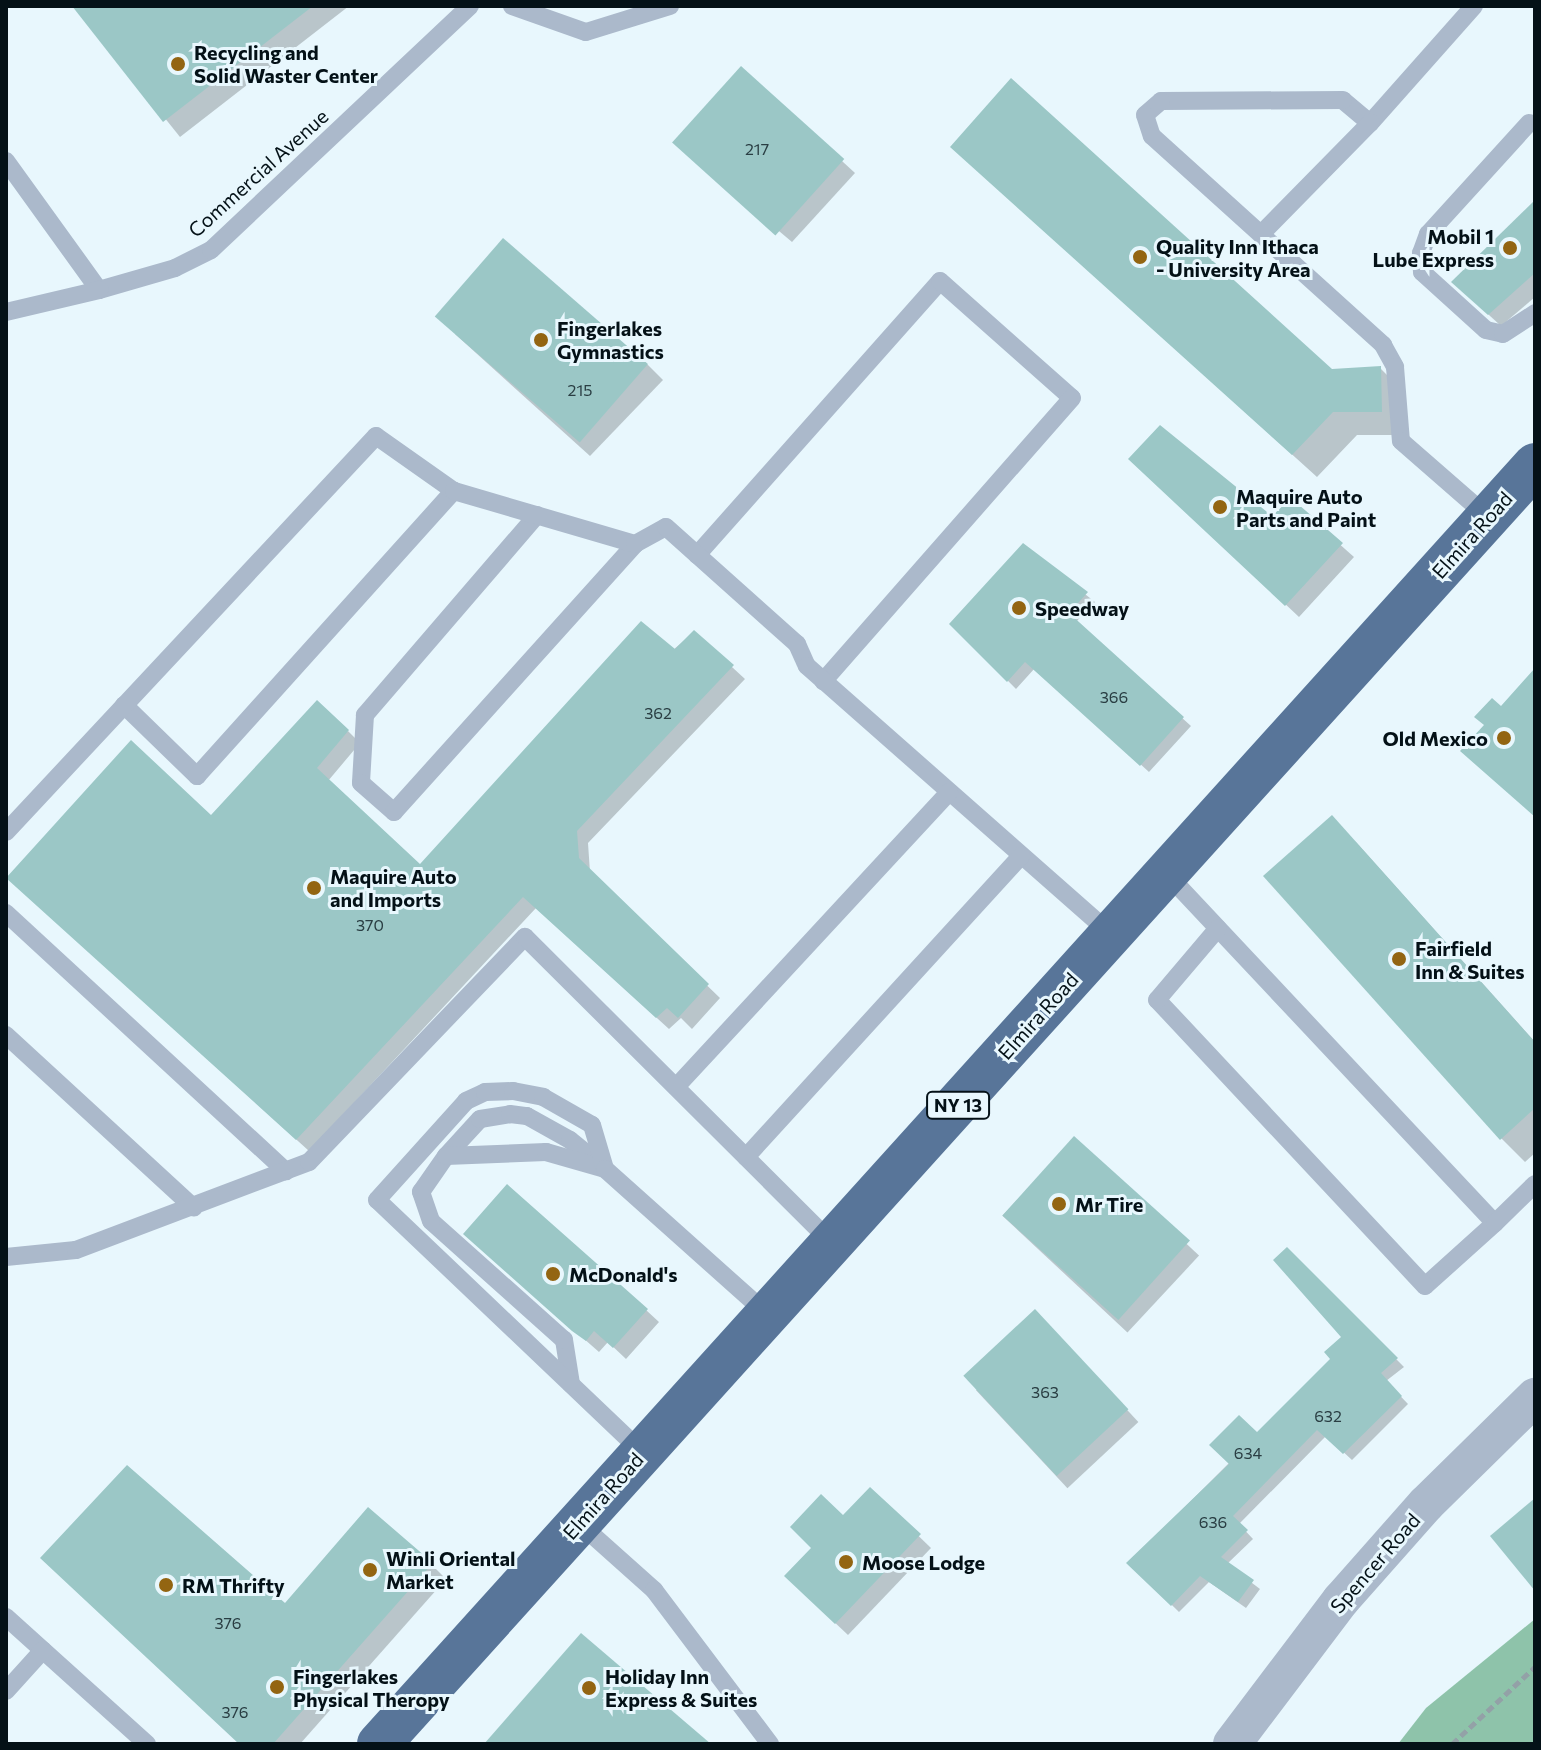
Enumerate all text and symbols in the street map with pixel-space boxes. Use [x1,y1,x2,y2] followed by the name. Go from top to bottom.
[194,40,378,87] place label: Recycling and Solid Waster Center
[169,55,187,73] marker: Recycling and Solid Waster Center
[183,104,333,242] street label: Commercial Avenue
[745,139,769,159] house number: 217
[1373,224,1494,271] place label: Mobil 1 Lube Express
[1156,234,1319,281] place label: Quality Inn Ithaca - University Area
[1501,239,1519,257] marker: Mobil 1 Lube Express
[1131,248,1149,266] marker: Quality Inn Ithaca - University Area
[557,316,664,363] place label: Fingerlakes Gymnastics
[532,331,550,349] marker: Fingerlakes Gymnastics
[568,380,592,400] house number: 215
[1236,484,1376,531] place label: Maquire Auto Parts and Paint
[1427,487,1517,583] street label: Elmira Road
[1211,498,1229,516] marker: Maquire Auto Parts and Paint
[1035,596,1129,620] place label: Speedway
[1010,599,1028,617] marker: Speedway
[1100,687,1128,707] house number: 366
[644,703,672,723] house number: 362
[1383,726,1488,750] place label: Old Mexico
[1495,729,1513,747] marker: Old Mexico
[330,864,457,911] place label: Maquire Auto and Imports
[305,879,323,897] marker: Maquire Auto and Imports
[356,915,384,935] house number: 370
[1415,936,1525,983] place label: Fairfield Inn & Suites
[1390,950,1408,968] marker: Fairfield Inn & Suites
[993,968,1083,1064] street label: Elmira Road
[926,1091,990,1119] road number: NY 13
[1075,1192,1143,1216] place label: Mr Tire
[1050,1195,1068,1213] marker: Mr Tire
[569,1262,678,1286] place label: McDonald's
[544,1265,562,1283] marker: McDonald's
[1031,1382,1059,1402] house number: 363
[1314,1406,1342,1426] house number: 632
[1234,1443,1262,1463] house number: 634
[558,1448,648,1544] street label: Elmira Road
[1325,1508,1425,1618] street label: Spencer Road
[1199,1512,1227,1532] house number: 636
[386,1546,516,1593] place label: Winli Oriental Market
[862,1550,985,1574] place label: Moose Lodge
[837,1553,855,1571] marker: Moose Lodge
[361,1561,379,1579] marker: Winli Oriental Market
[182,1573,285,1597] place label: RM Thrifty
[157,1576,175,1594] marker: RM Thrifty
[214,1613,242,1633] house number: 376
[293,1664,450,1711] place label: Fingerlakes Physical Theropy
[605,1664,757,1711] place label: Holiday Inn Express & Suites
[268,1678,286,1696] marker: Fingerlakes Physical Theropy
[580,1679,598,1697] marker: Holiday Inn Express & Suites
[221,1702,249,1722] house number: 376

